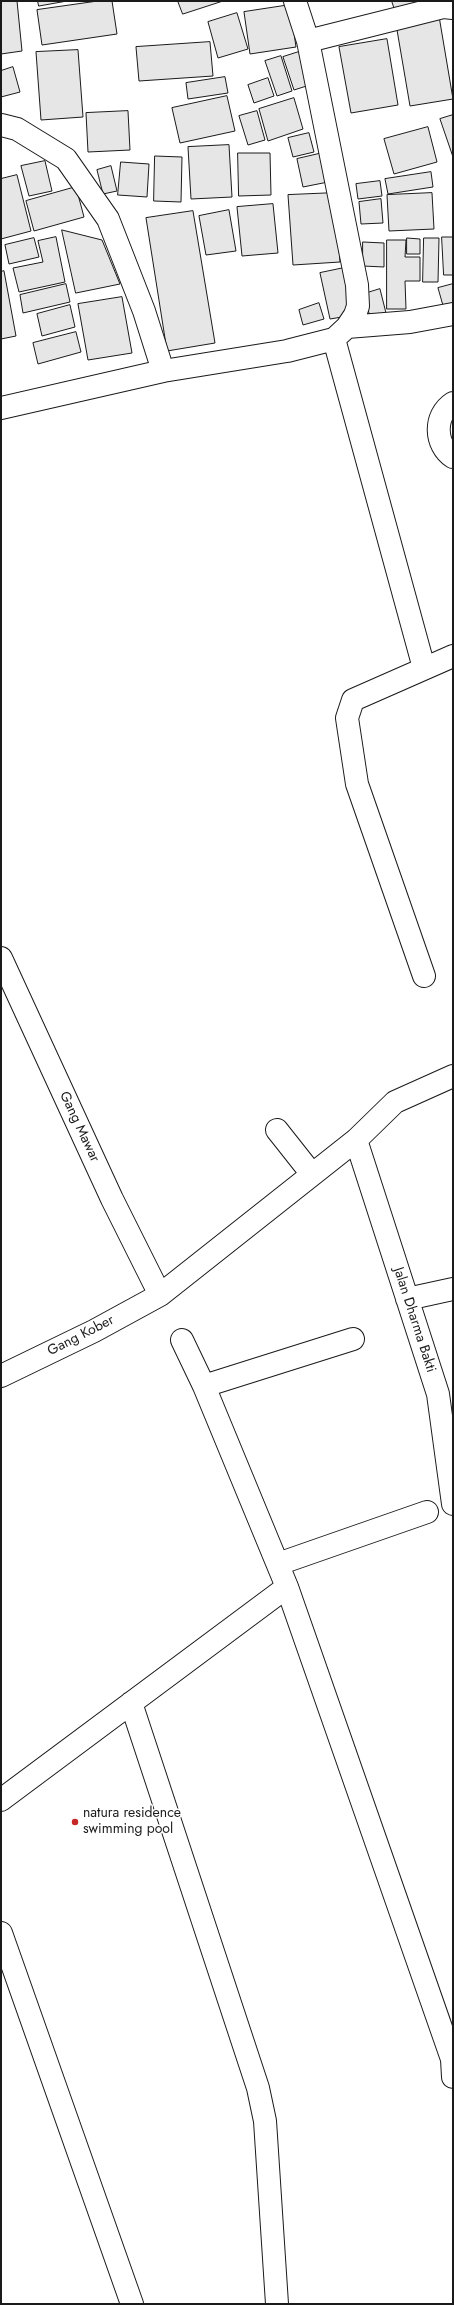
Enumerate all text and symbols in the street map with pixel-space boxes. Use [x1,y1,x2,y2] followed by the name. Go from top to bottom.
[55,1089,103,1165] street label: Gang Mawar
[389,1265,439,1375] street label: Jalan Dharma Bakti
[45,1312,117,1360] street label: Gang Kober
[83,1806,181,1838] place label: natura residence swimming pool
[70,1817,80,1827] marker: natura residence swimming pool

